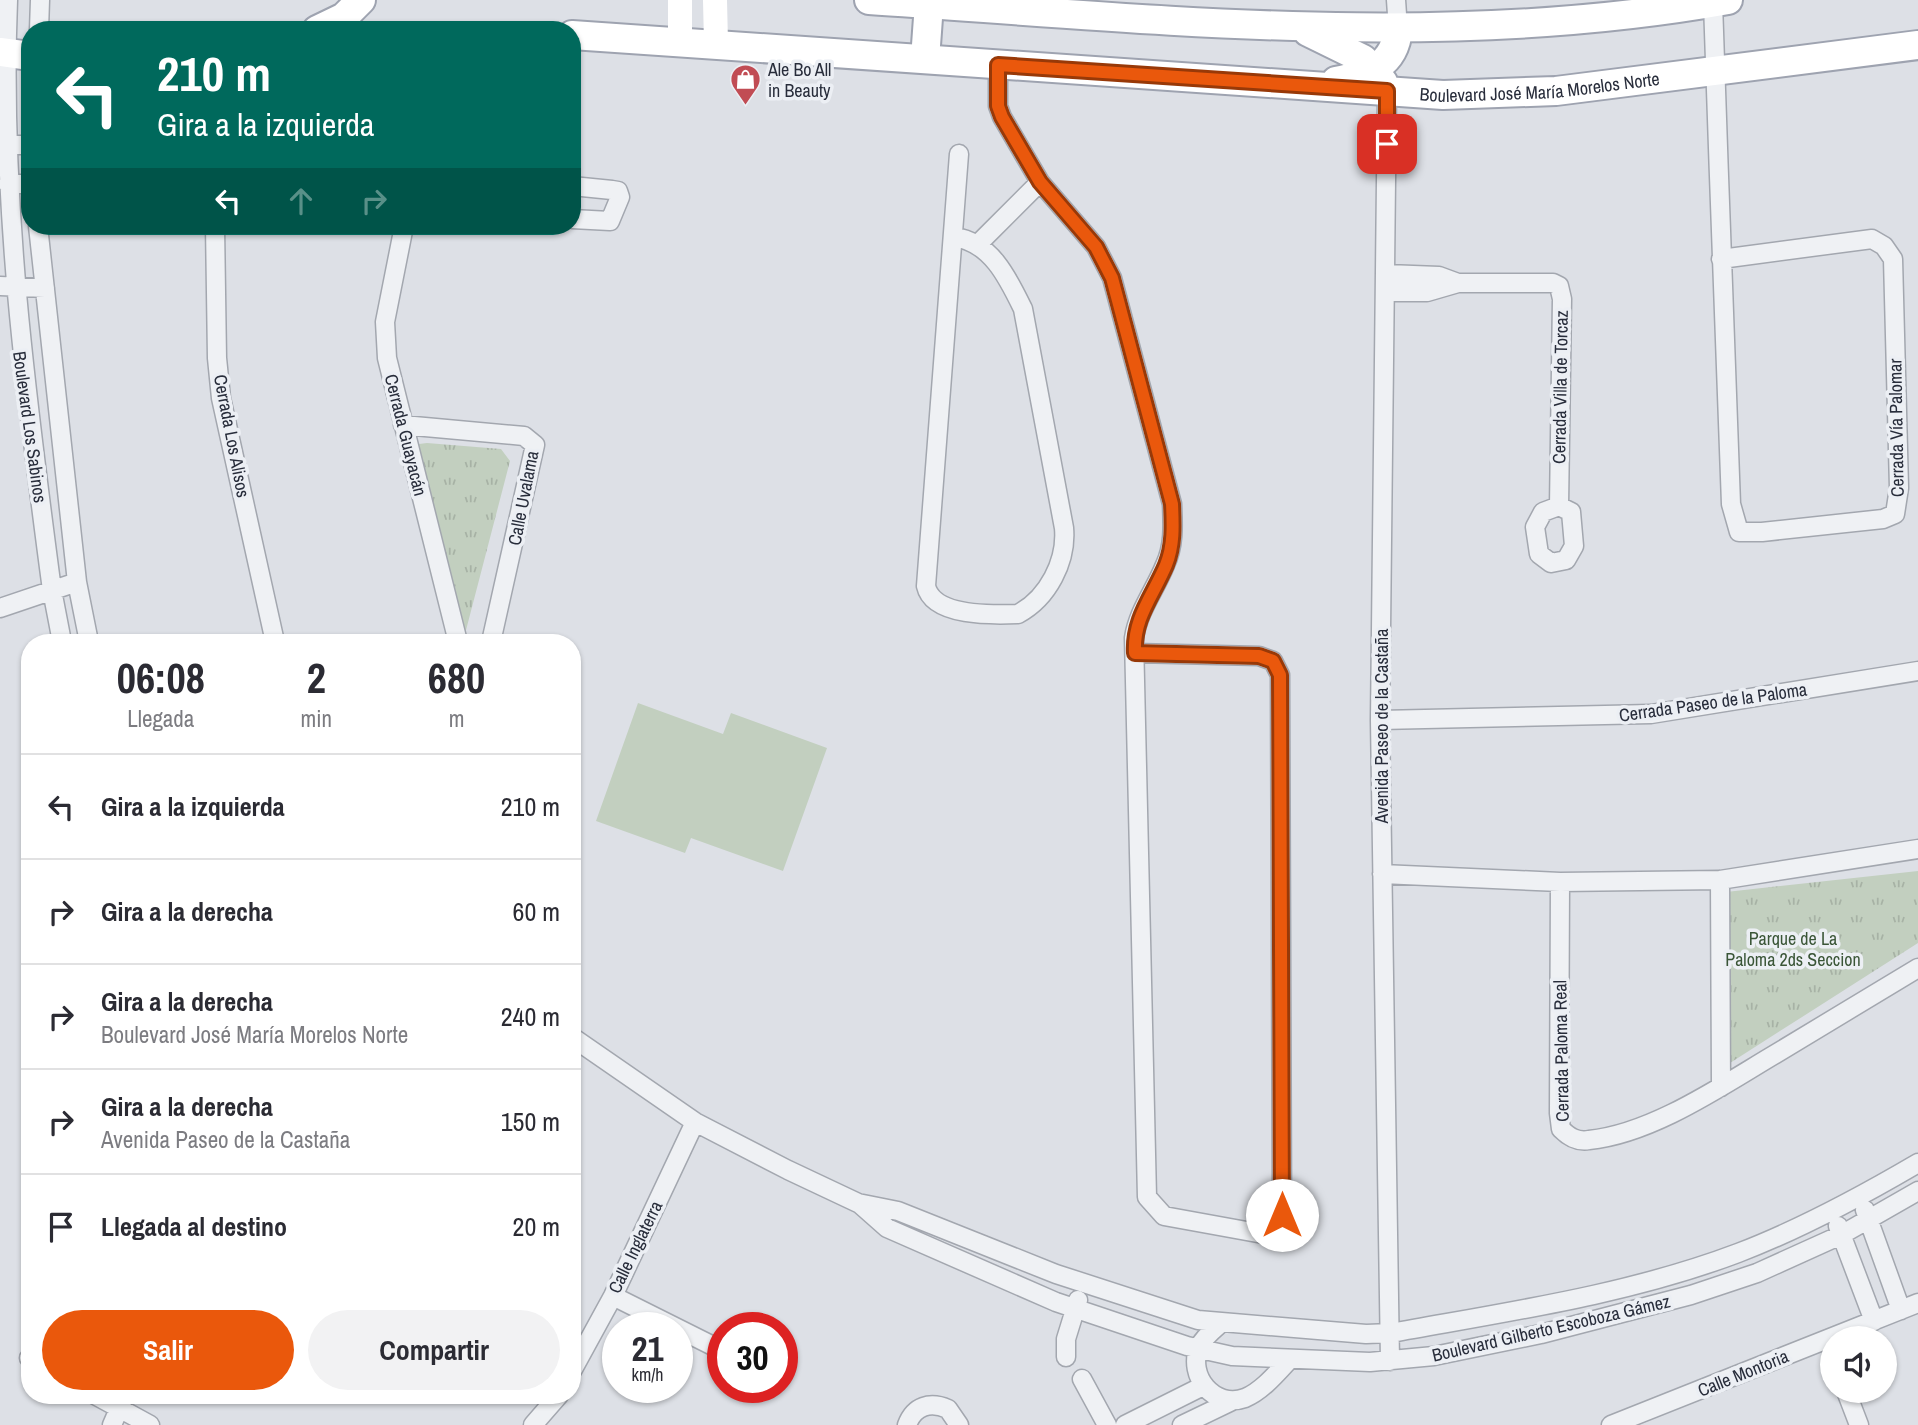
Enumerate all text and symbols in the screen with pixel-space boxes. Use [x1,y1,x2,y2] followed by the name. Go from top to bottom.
[157,40,271,106] text: 210 m
[42,49,133,140] icon: left
[767,57,831,103] place label: Ale Bo All in Beauty
[728,62,762,106] shop icon: Ale Bo All in Beauty
[1419,65,1661,108] street label: Boulevard José María Morelos Norte
[157,103,374,146] text: Gira a la izquierda
[1357,114,1417,174] pin
[1368,125,1406,163] icon: arrive
[209,182,247,220] icon: left
[282,182,320,220] icon: ahead
[355,182,393,220] icon: right
[1546,310,1574,464] street label: Cerrada Villa de Torcaz
[7,350,53,504] street label: Boulevard Los Sabinos
[1882,359,1910,497] street label: Cerrada Vía Palomar
[379,371,433,499] street label: Cerrada Guayacán
[208,372,256,500] street label: Cerrada Los Alisos
[502,449,544,547] street label: Calle Uvalama
[1369,628,1394,825] street label: Avenida Paseo de la Castaña
[117,650,205,706] text: 06:08
[307,650,326,706] text: 2
[428,650,485,706] text: 680
[1617,676,1809,728] street label: Cerrada Paseo de la Paloma
[127,703,194,734] text: Llegada
[301,703,332,734] text: min
[449,703,464,734] text: m
[42,788,80,826] icon: left
[101,789,285,824] text: Gira a la izquierda
[501,789,560,824] text: 210 m
[42,893,80,931] icon: right
[101,894,273,929] text: Gira a la derecha
[513,894,560,929] text: 60 m
[1725,926,1861,972] park label: Parque de La Paloma 2ds Seccion
[1547,980,1575,1122] street label: Cerrada Paloma Real
[101,984,273,1019] text: Gira a la derecha
[42,998,80,1036] icon: right
[501,999,560,1034] text: 240 m
[101,1019,408,1050] text: Boulevard José María Morelos Norte
[101,1089,273,1124] text: Gira a la derecha
[42,1103,80,1141] icon: right
[501,1104,560,1139] text: 150 m
[101,1124,350,1155] text: Avenida Paseo de la Castaña
[1245,1178,1319,1252] position arrow
[602,1197,668,1297] street label: Calle Inglaterra
[42,1208,80,1246] icon: arrive
[101,1209,287,1244] text: Llegada al destino
[513,1209,560,1244] text: 20 m
[1429,1288,1673,1368] street label: Boulevard Gilberto Escoboza Gámez
[42,1310,294,1390] button: Salir
[308,1310,560,1390] button: Compartir
[707,1312,798,1403] speed limit sign: 30
[632,1325,663,1372] text: 21
[1820,1326,1897,1403] map controls
[1820,1326,1897,1403] button: sound
[1694,1343,1792,1403] street label: Calle Montoria
[632,1362,664,1387] text: km/h

